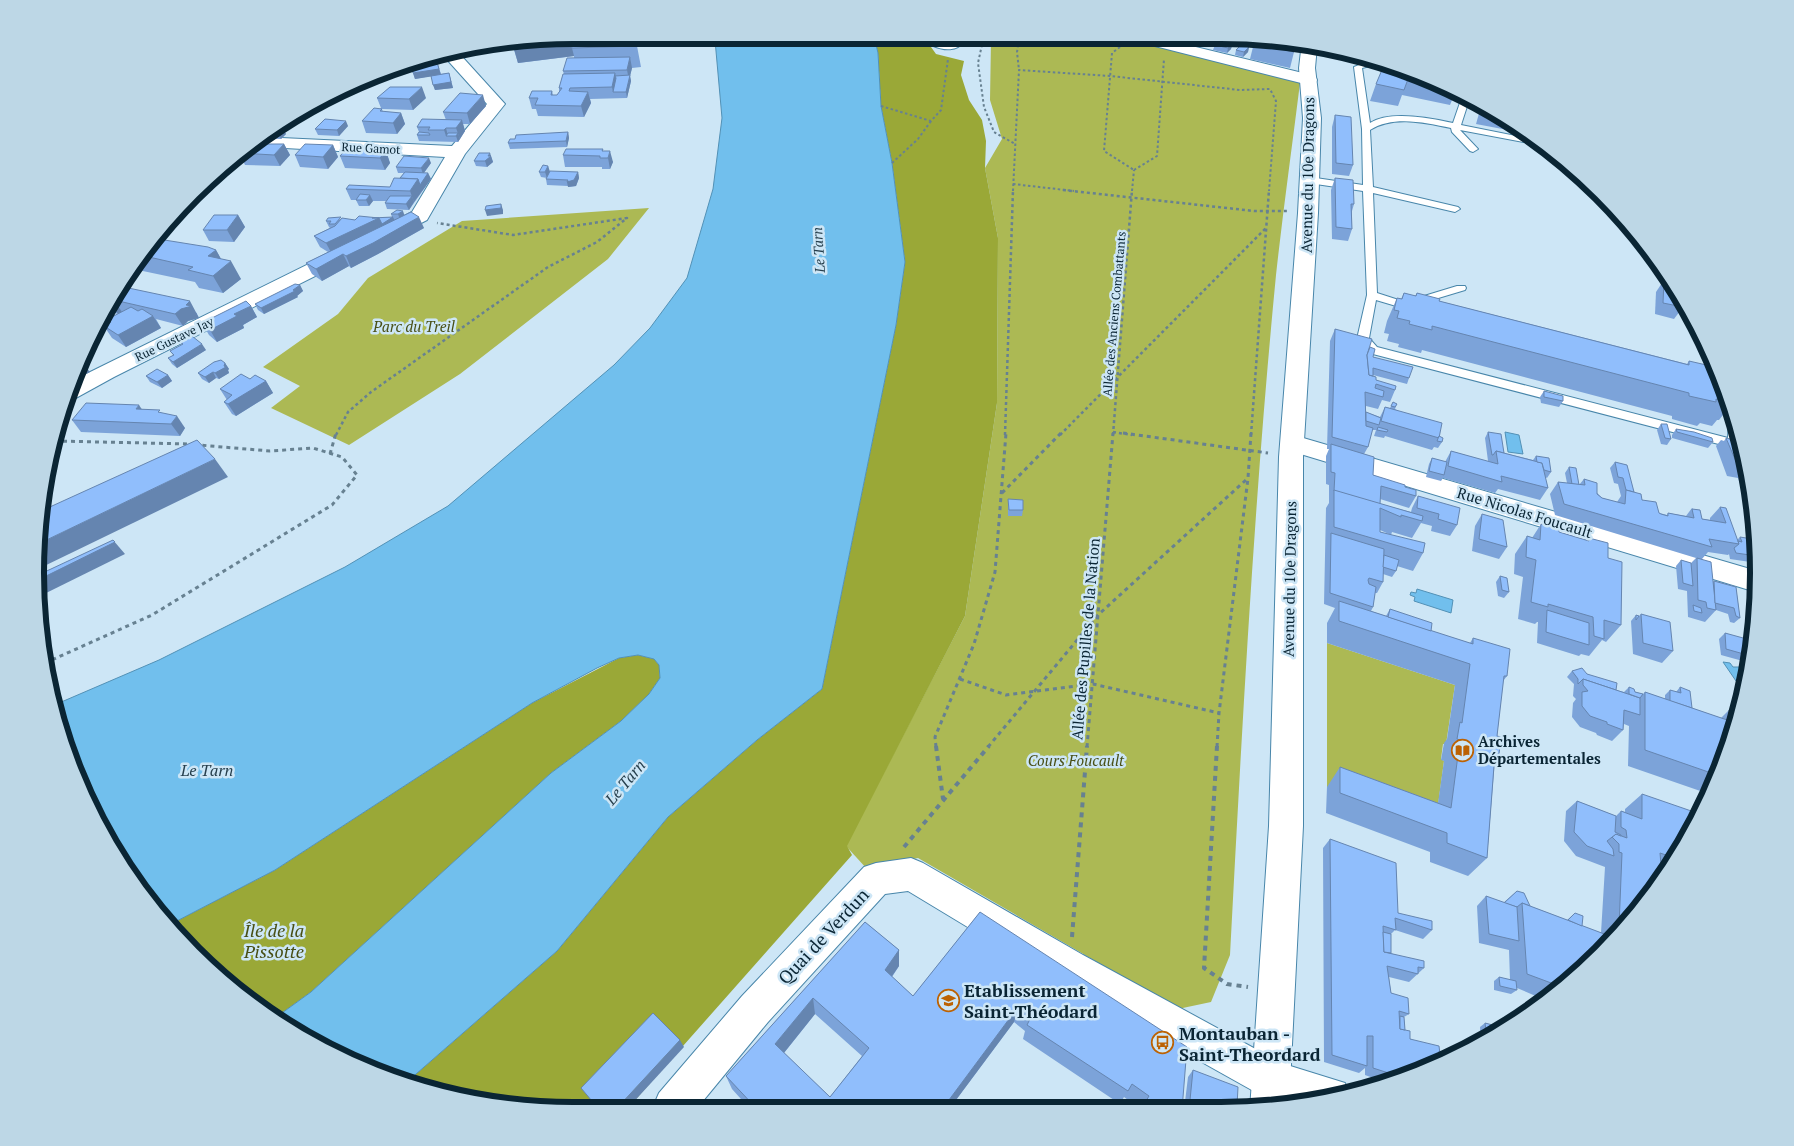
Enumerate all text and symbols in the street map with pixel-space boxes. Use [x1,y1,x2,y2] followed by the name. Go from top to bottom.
[1296,97,1318,253] street label: Avenue du 10e Dragons
[341,139,401,157] street label: Rue Gamot
[807,226,829,275] water label: Le Tarn
[1099,231,1129,397] street label: Allée des Anciens Combattants
[132,313,216,364] street label: Rue Gustave Jay
[372,316,456,336] park label: Parc du Treil
[1455,482,1595,542] street label: Rue Nicolas Foucault
[1278,501,1300,657] street label: Avenue du 10e Dragons
[1066,537,1104,741] street label: Allée des Pupilles de la Nation
[1478,731,1601,768] place label: Archives Départementales
[1450,738,1474,762] library icon: Archives Départementales
[1028,750,1125,770] park label: Cours Foucault
[599,755,650,810] water label: Le Tarn
[180,759,233,781] water label: Le Tarn
[772,883,874,989] street label: Quai de Verdun
[243,918,304,963] park label: Île de la Pissotte
[964,978,1098,1023] place label: Etablissement Saint-Théodard
[936,988,960,1012] school or university icon: Etablissement Saint-Théodard
[1179,1021,1321,1066] place label: Montauban - Saint-Theordard
[1151,1031,1175,1055] bus stop icon: Montauban - Saint-Theordard

